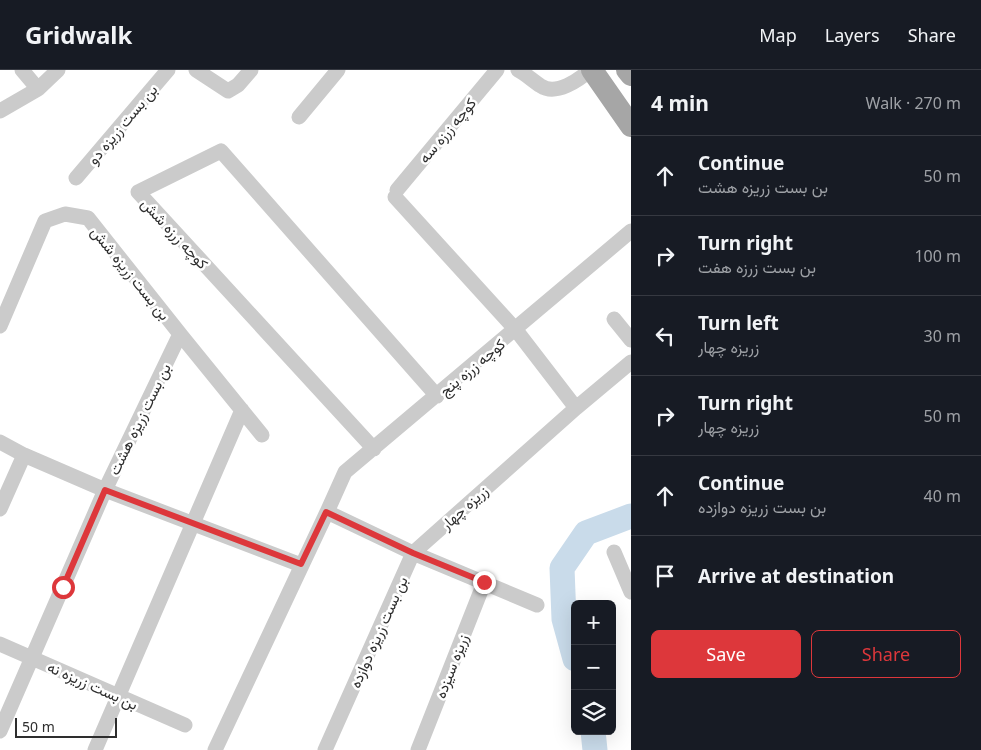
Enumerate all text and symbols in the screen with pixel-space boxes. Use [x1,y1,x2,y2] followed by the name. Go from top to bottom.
[25,18,132,51] text: Gridwalk
[759,23,797,47] text: Map
[825,23,880,47] text: Layers
[908,23,956,47] text: Share
[83,80,162,169] street label: بن بست زریزه دو
[651,89,709,117] text: 4 min
[866,92,961,114] text: Walk · 270 m
[414,93,481,167] street label: کوچه زرزه سه
[698,150,784,176] text: Continue
[651,162,679,190] icon: ahead
[924,165,961,187] text: 50 m
[698,176,828,198] text: بن بست زریزه هشت
[136,193,213,274] street label: کوچه زرزه شش
[86,222,175,325] street label: بن بست زریزه شش
[698,230,793,256] text: Turn right
[651,242,679,270] icon: right
[914,245,961,267] text: 100 m
[698,256,816,278] text: بن بست زرزه هفت
[698,310,779,336] text: Turn left
[651,322,679,350] icon: left
[924,325,961,347] text: 30 m
[435,333,511,402] street label: کوچه زرزه پنج
[698,336,759,358] text: زریزه چهار
[103,360,176,479] street label: بن بست زریزه هشت
[698,390,793,416] text: Turn right
[651,402,679,430] icon: right
[924,405,961,427] text: 50 m
[698,416,759,438] text: زریزه چهار
[698,470,784,496] text: Continue
[435,480,493,535] street label: زریزه چهار
[651,482,679,510] icon: ahead
[924,485,961,507] text: 40 m
[698,496,826,518] text: بن بست زریزه دوازده
[651,562,679,590] icon: arrive
[698,563,894,589] text: Arrive at destination
[473,571,496,594] route end
[344,573,413,691] street label: بن بست زریزه دوازده
[52,576,75,599] route start
[571,600,616,735] map controls
[571,600,616,645] button: +
[651,630,801,678] button: Save
[811,630,961,678] button: Share
[430,631,472,701] street label: زریزه سیزده
[571,645,616,690] button: −
[44,656,141,715] street label: بن بست زریزه نه
[571,690,616,735] button: layers
[15,715,118,738] scale bar
[22,717,55,736] text: 50 m

